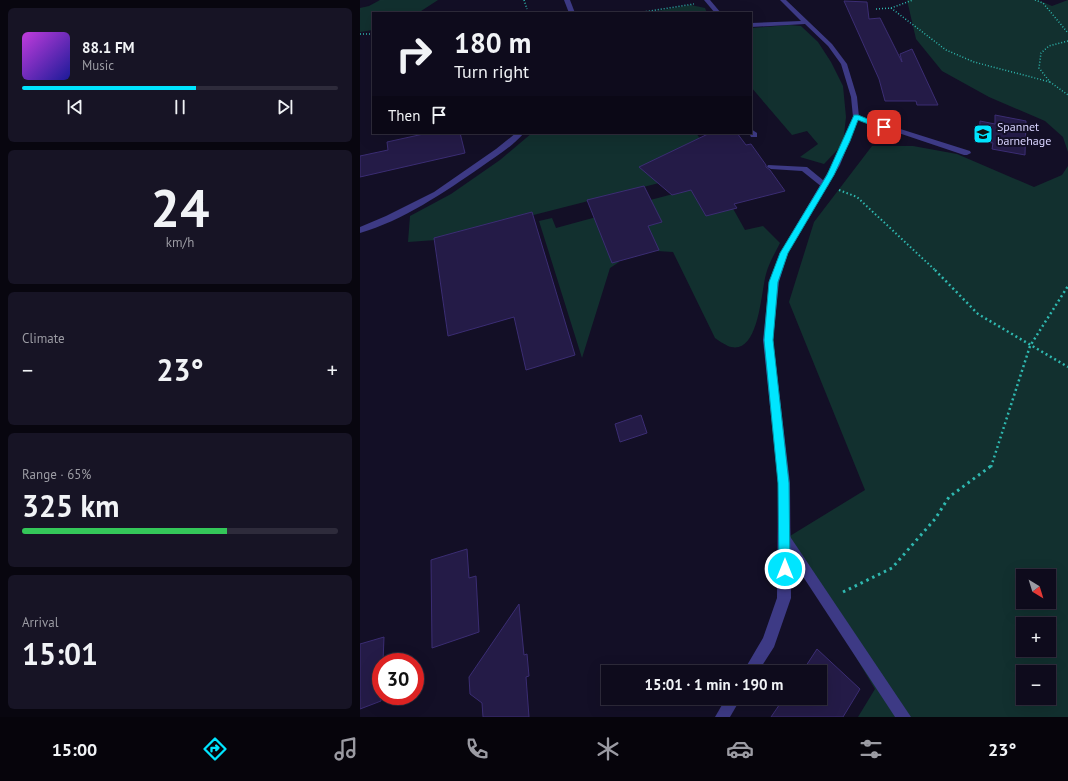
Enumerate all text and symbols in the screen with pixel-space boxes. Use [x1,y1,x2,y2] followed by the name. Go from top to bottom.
[454,24,531,61] text: 180 m
[388,28,440,80] icon: right
[82,38,135,57] text: 88.1 FM
[82,57,114,74] text: Music
[454,60,529,83] text: Turn right
[64,96,86,118] icon: previous
[169,96,191,118] icon: pause
[274,96,296,118] icon: next
[428,104,450,126] icon: arrive
[388,106,420,125] text: Then
[867,110,901,144] pin
[873,116,895,138] icon: arrive
[997,119,1051,148] place label: Spannet barnehage
[972,123,994,145] school or university icon: Spannet barnehage
[151,174,209,241] text: 24
[166,234,194,251] text: km/h
[22,330,65,347] text: Climate
[156,350,204,389] text: 23°
[22,356,33,384] text: −
[327,356,338,384] text: +
[22,466,91,483] text: Range · 65%
[22,486,120,525] text: 325 km
[764,548,806,590] position arrow
[1016,569,1056,609] north arrow
[1016,569,1056,705] map controls
[22,614,58,631] text: Arrival
[1016,617,1056,657] button: +
[22,634,98,673] text: 15:01
[372,653,424,705] speed limit sign: 30
[1016,665,1056,705] button: −
[645,675,783,694] text: 15:01 · 1 min · 190 m
[201,735,229,763] icon: directions
[332,735,360,763] icon: music
[463,735,491,763] icon: phone
[594,735,622,763] icon: climate
[726,735,754,763] icon: car
[857,735,885,763] icon: filters
[52,738,97,761] text: 15:00
[988,738,1016,761] text: 23°

